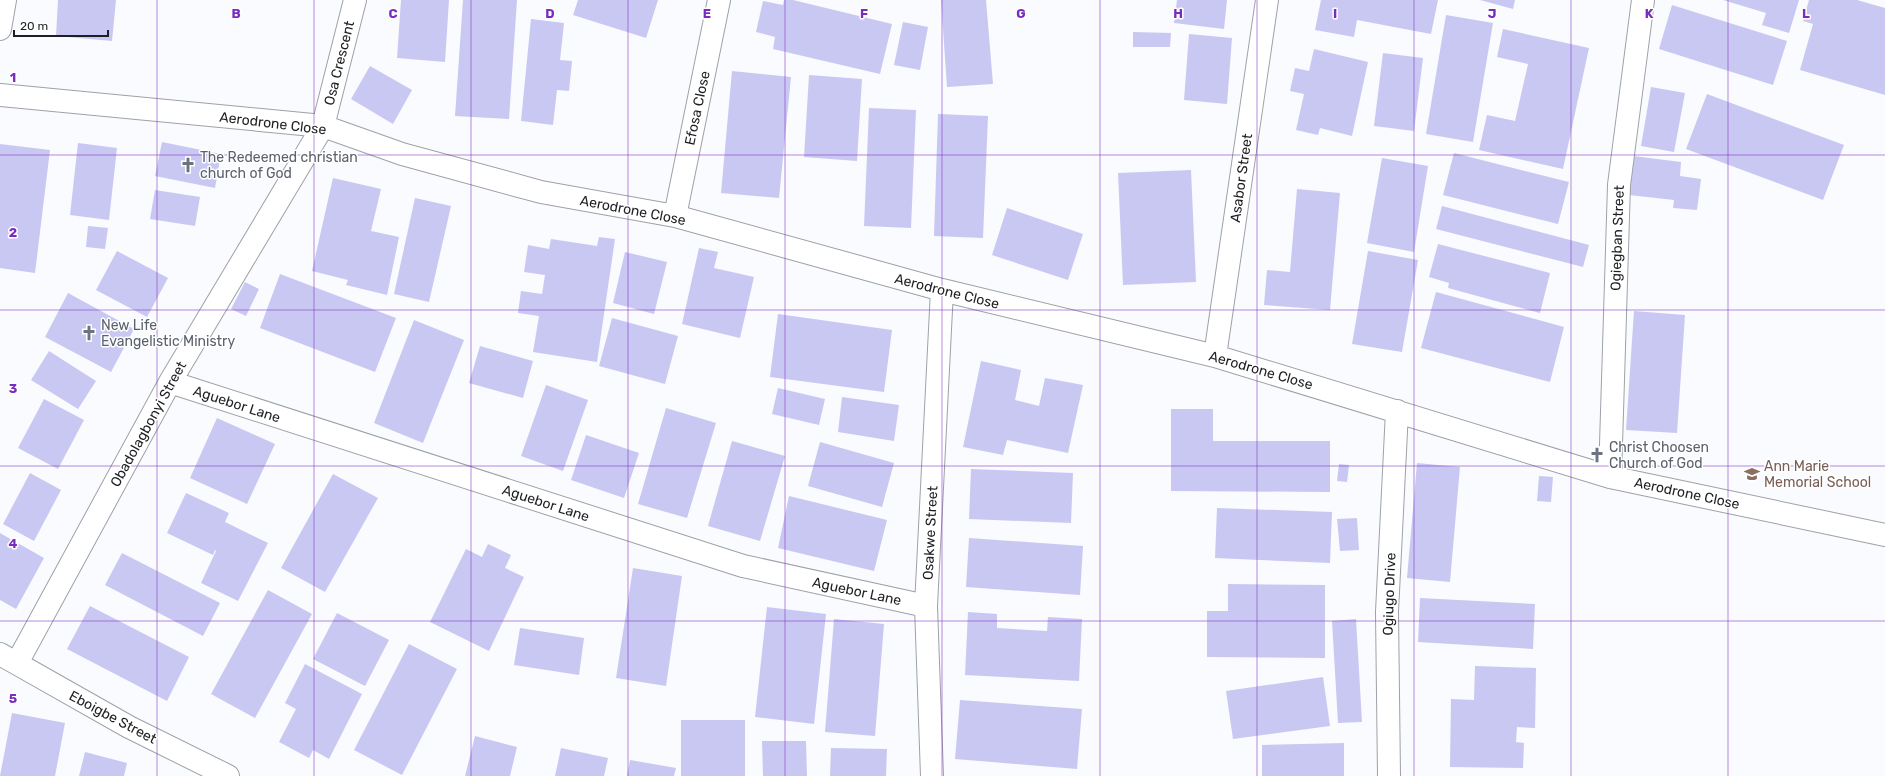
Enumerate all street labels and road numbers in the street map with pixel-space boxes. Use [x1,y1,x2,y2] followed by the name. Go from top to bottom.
[321,19,358,107] street label: Osa Crescent
[681,69,714,147] street label: Efosa Close
[219,109,327,138] street label: Aerodrone Close
[1227,132,1256,224] street label: Asabor Street
[1607,184,1628,291] street label: Ogiegban Street
[579,192,687,229] street label: Aerodrone Close
[893,270,1001,313] street label: Aerodrone Close
[1207,348,1315,393] street label: Aerodrone Close
[107,358,190,490] street label: Obadolagbonyi Street
[191,382,283,427] street label: Aguebor Lane
[1633,474,1741,513] street label: Aerodrone Close
[500,481,592,526] street label: Aguebor Lane
[920,485,941,581] street label: Osakwe Street
[1380,552,1399,636] street label: Ogiugo Drive
[811,574,903,609] street label: Aguebor Lane
[66,687,160,748] street label: Eboigbe Street

